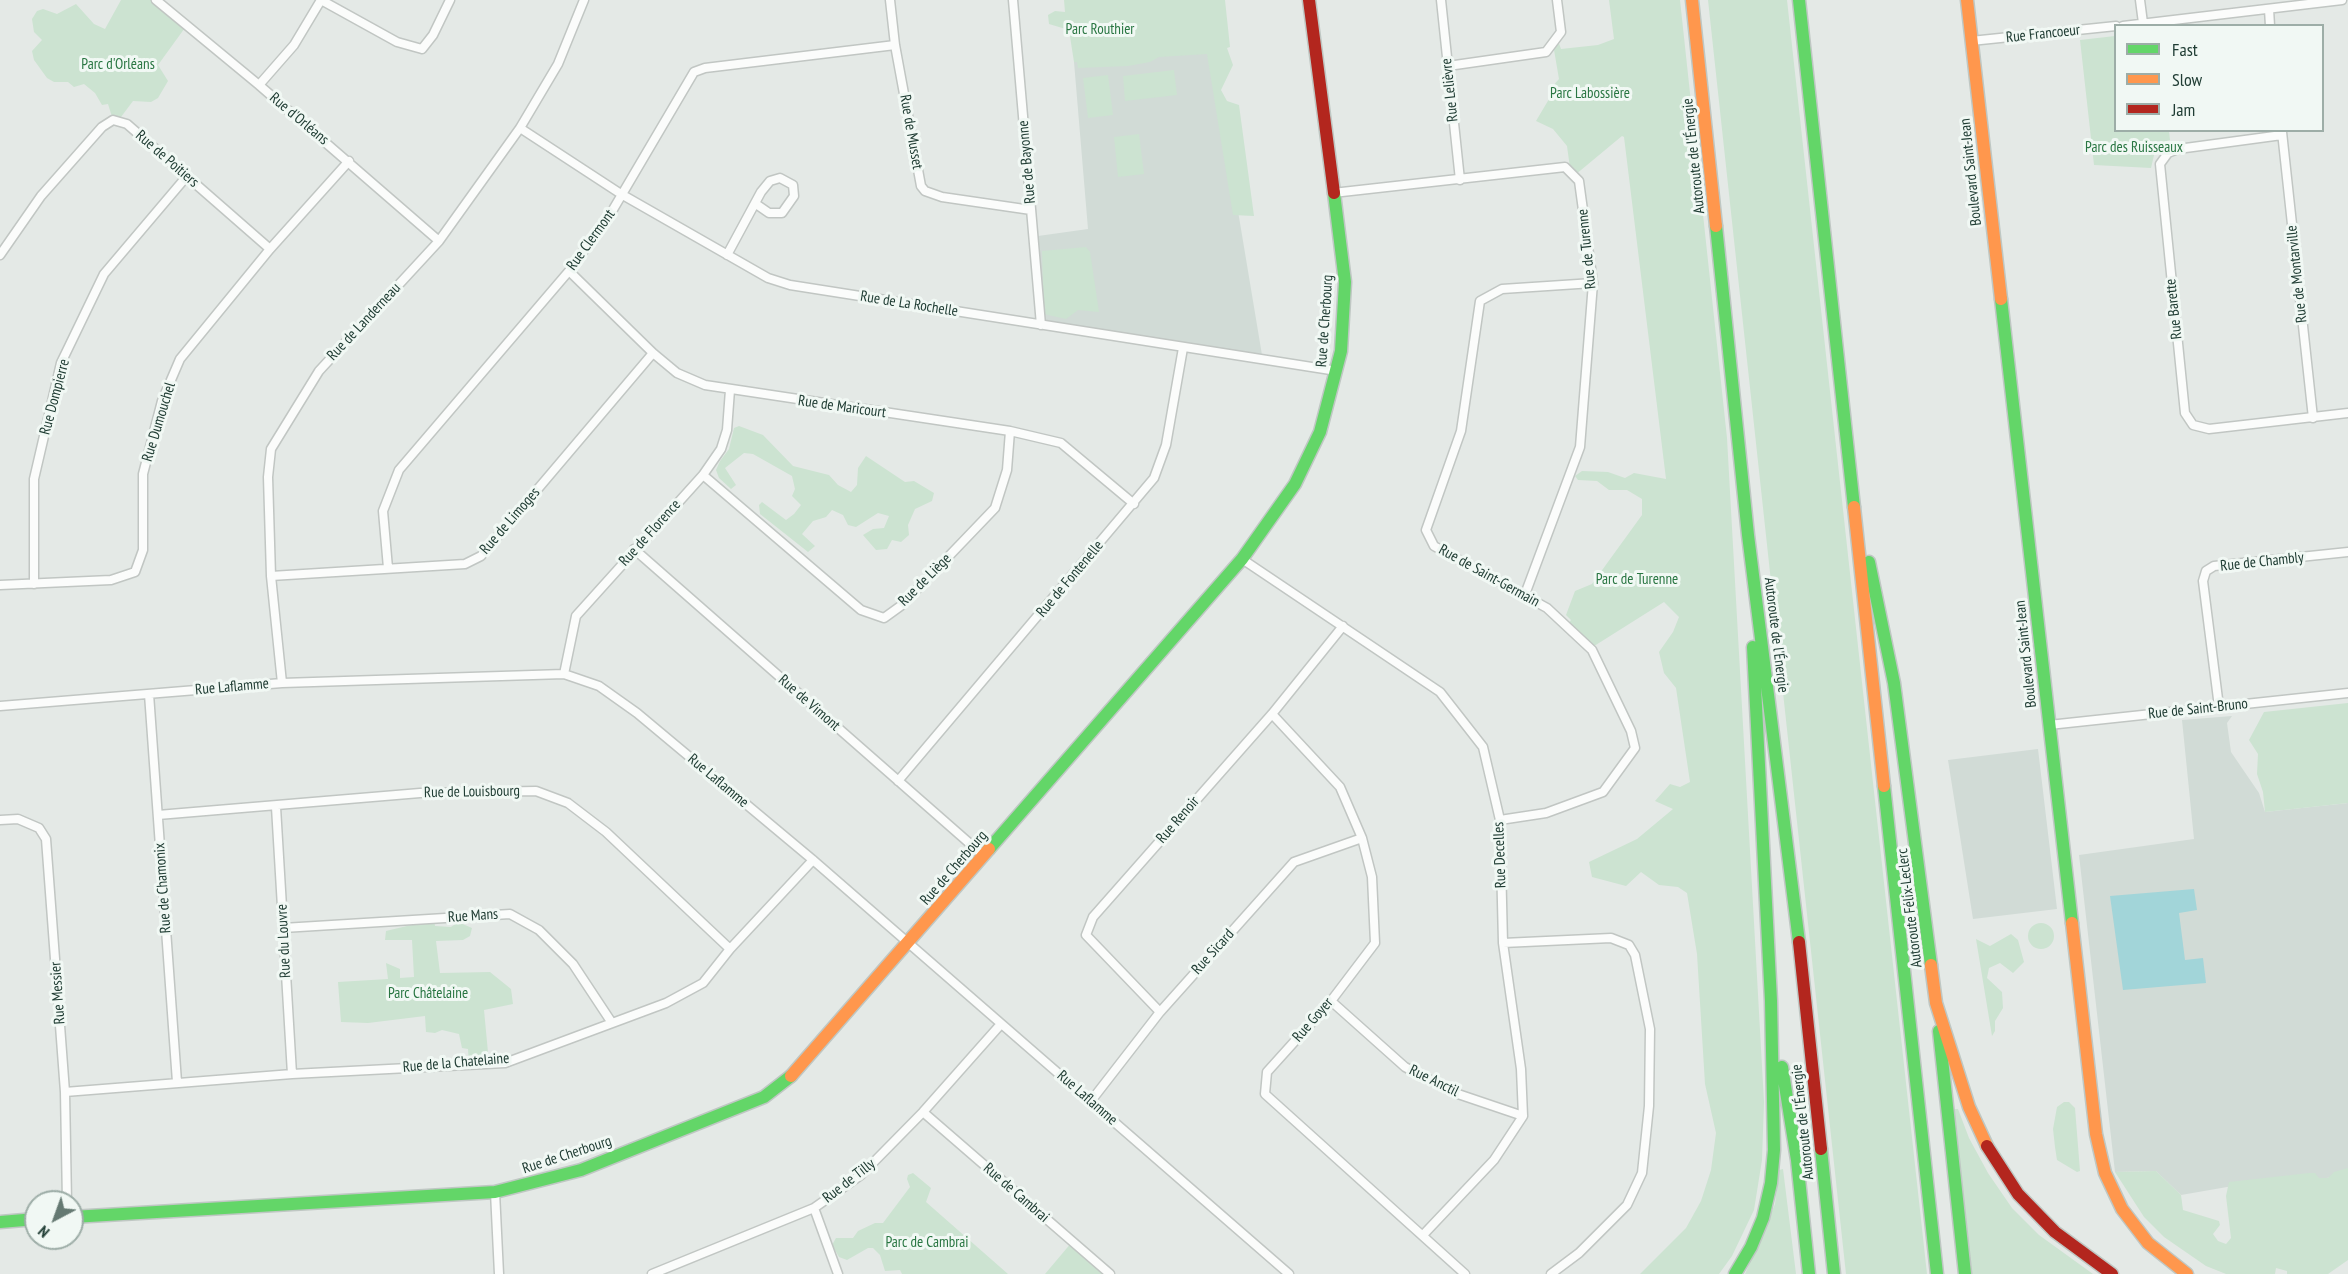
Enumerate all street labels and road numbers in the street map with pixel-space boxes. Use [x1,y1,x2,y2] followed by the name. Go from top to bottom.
[2005,21,2081,47] street label: Rue Francoeur
[1438,57,1462,123] street label: Rue Lelièvre
[266,89,332,149] street label: Rue d'Orléans
[896,93,926,171] street label: Rue de Musset
[1679,97,1709,215] street label: Autoroute de l'Énergie
[1956,117,1986,227] street label: Boulevard Saint-Jean
[1014,120,1040,204] street label: Rue de Bayonne
[132,127,202,191] street label: Rue de Poitiers
[563,206,619,274] street label: Rue Clermont
[1574,208,1600,290] street label: Rue de Turenne
[2283,224,2311,324] street label: Rue de Montarville
[1313,274,1337,368] street label: Rue de Cherbourg
[2162,278,2186,340] street label: Rue Barette
[323,279,405,365] street label: Rue de Landerneau
[859,287,959,321] street label: Rue de La Rochelle
[36,357,74,437] street label: Rue Dompierre
[138,380,180,464] street label: Rue Dumouchel
[797,392,887,422] street label: Rue de Maricourt
[476,484,544,558] street label: Rue de Limoges
[615,496,685,570] street label: Rue de Florence
[1033,537,1107,621] street label: Rue de Fontenelle
[1435,541,1543,611] street label: Rue de Saint-Germain
[2219,549,2305,575] street label: Rue de Chambly
[895,550,955,610] street label: Rue de Liège
[1760,576,1792,694] street label: Autoroute de l'Énergie
[2011,599,2041,709] street label: Boulevard Saint-Jean
[774,671,844,735] street label: Rue de Vimont
[194,675,270,699] street label: Rue Laflamme
[2147,695,2249,723] street label: Rue de Saint-Bruno
[684,750,752,812] street label: Rue Laflamme
[424,782,520,802] street label: Rue de Louisbourg
[1153,793,1203,847] street label: Rue Renoir
[1490,821,1510,889] street label: Rue Decelles
[917,827,991,909] street label: Rue de Cherbourg
[151,842,175,934] street label: Rue de Chamonix
[1894,847,1926,969] street label: Autoroute Félix-Leclerc
[273,904,295,978] street label: Rue du Louvre
[447,905,499,927] street label: Rue Mans
[1188,926,1238,978] street label: Rue Sicard
[47,961,69,1025] street label: Rue Messier
[1289,994,1337,1046] street label: Rue Goyer
[402,1049,510,1077] street label: Rue de la Chatelaine
[1406,1061,1462,1101] street label: Rue Anctil
[1788,1063,1818,1181] street label: Autoroute de l'Énergie
[1053,1067,1121,1129] street label: Rue Laflamme
[520,1132,614,1178] street label: Rue de Cherbourg
[819,1155,879,1207] street label: Rue de Tilly
[979,1160,1053,1226] street label: Rue de Cambrai

